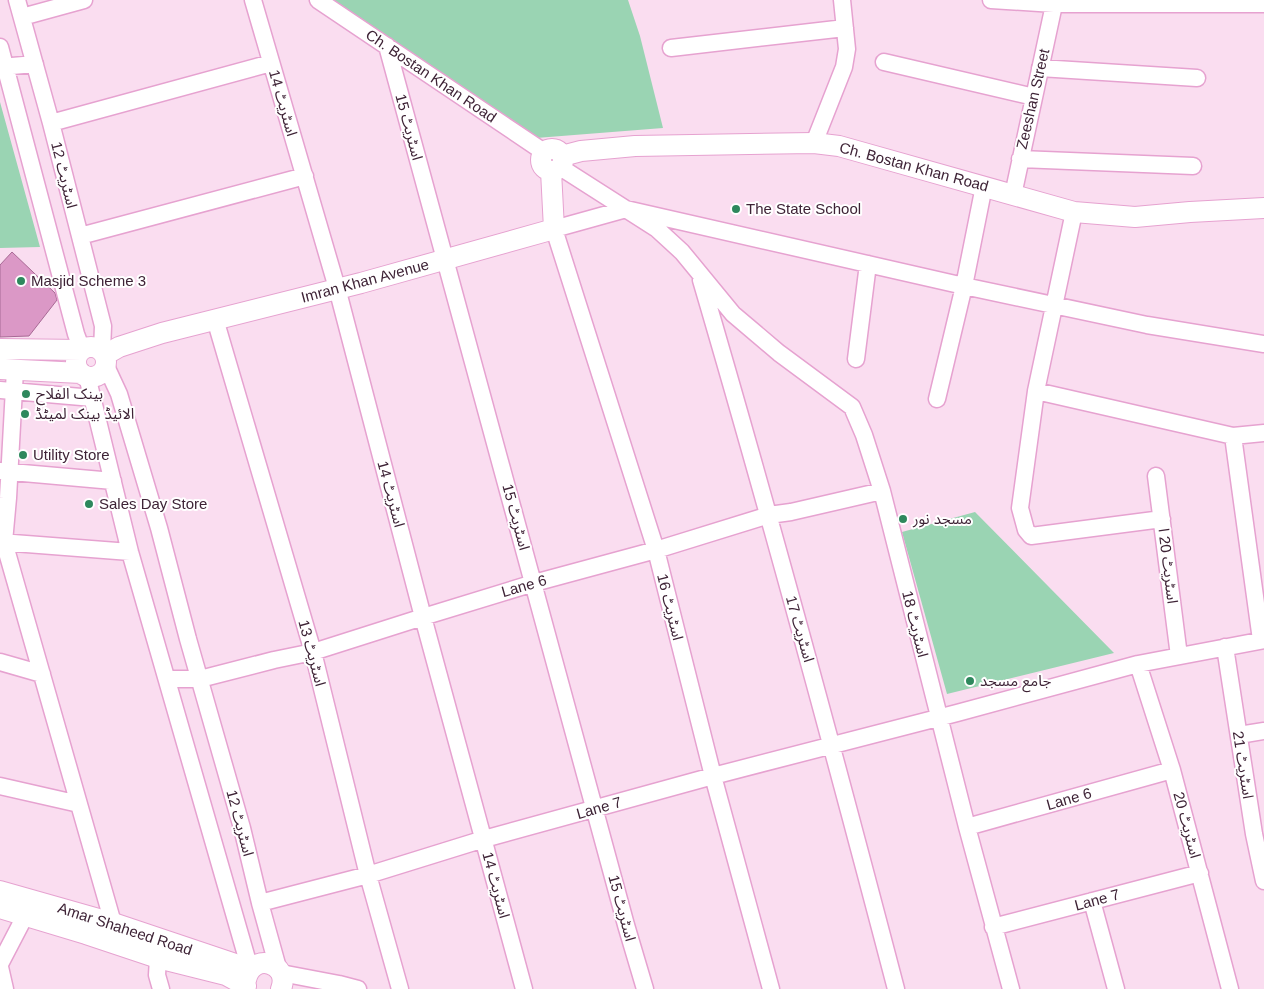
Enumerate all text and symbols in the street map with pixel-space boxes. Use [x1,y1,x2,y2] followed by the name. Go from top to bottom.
[363,26,500,126] street label: Ch. Bostan Khan Road
[1013,46,1053,151] street label: Zeeshan Street
[265,68,301,138] street label: اسٹریٹ 14
[391,92,427,162] street label: اسٹریٹ 15
[838,138,990,195] street label: Ch. Bostan Khan Road
[47,140,81,210] street label: اسٹریٹ 12
[746,200,861,217] place label: The State School
[730,203,742,215] marker: The State School
[299,255,431,306] street label: Imran Khan Avenue
[31,272,146,289] place label: Masjid Scheme 3
[15,275,27,287] marker: Masjid Scheme 3
[36,385,103,406] place label: بینک الفلاح
[20,388,32,400] marker: بینک الفلاح
[35,405,134,422] place label: الائیڈ بینک لمیٹڈ
[19,408,31,420] marker: الائیڈ بینک لمیٹڈ
[33,446,110,463] place label: Utility Store
[17,449,29,461] marker: Utility Store
[373,459,409,529] street label: اسٹریٹ 14
[498,482,534,552] street label: اسٹریٹ 15
[99,495,207,512] place label: Sales Day Store
[83,498,95,510] marker: Sales Day Store
[912,510,972,528] place label: مسجد نور
[897,513,909,525] marker: مسجد نور
[1154,527,1182,605] street label: اسٹریٹ 20 ا
[499,571,548,600] street label: Lane 6
[653,572,687,642] street label: اسٹریٹ 16
[898,589,932,659] street label: اسٹریٹ 18
[782,594,818,664] street label: اسٹریٹ 17
[294,618,330,688] street label: اسٹریٹ 13
[980,672,1052,693] place label: جامع مسجد
[964,675,976,687] marker: جامع مسجد
[1229,730,1257,800] street label: اسٹریٹ 21
[1044,784,1093,813] street label: Lane 6
[222,788,258,858] street label: اسٹریٹ 12
[1169,790,1205,860] street label: اسٹریٹ 20
[574,793,623,822] street label: Lane 7
[478,850,514,920] street label: اسٹریٹ 14
[604,873,640,943] street label: اسٹریٹ 15
[1073,885,1121,914] street label: Lane 7
[56,899,194,958] street label: Amar Shaheed Road

